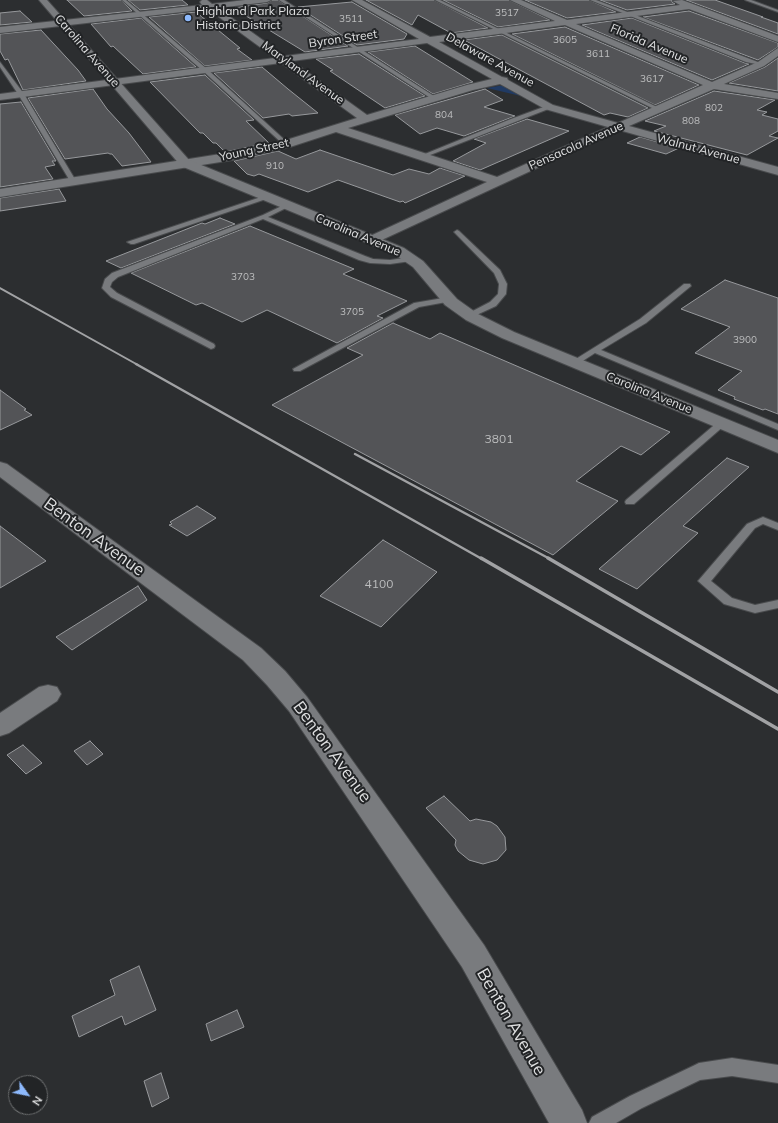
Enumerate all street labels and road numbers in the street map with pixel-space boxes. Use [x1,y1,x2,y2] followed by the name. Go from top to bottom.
[52,12,122,90] street label: Carolina Avenue
[608,21,690,67] street label: Florida Avenue
[308,27,378,51] street label: Byron Street
[443,30,537,90] street label: Delaware Avenue
[259,38,347,108] street label: Maryland Avenue
[527,119,625,173] street label: Pensacola Avenue
[655,131,741,167] street label: Walnut Avenue
[218,136,290,164] street label: Young Street
[313,211,403,259] street label: Carolina Avenue
[604,369,694,417] street label: Carolina Avenue
[39,493,149,581] street label: Benton Avenue
[288,697,376,807] street label: Benton Avenue
[472,965,550,1079] street label: Benton Avenue

